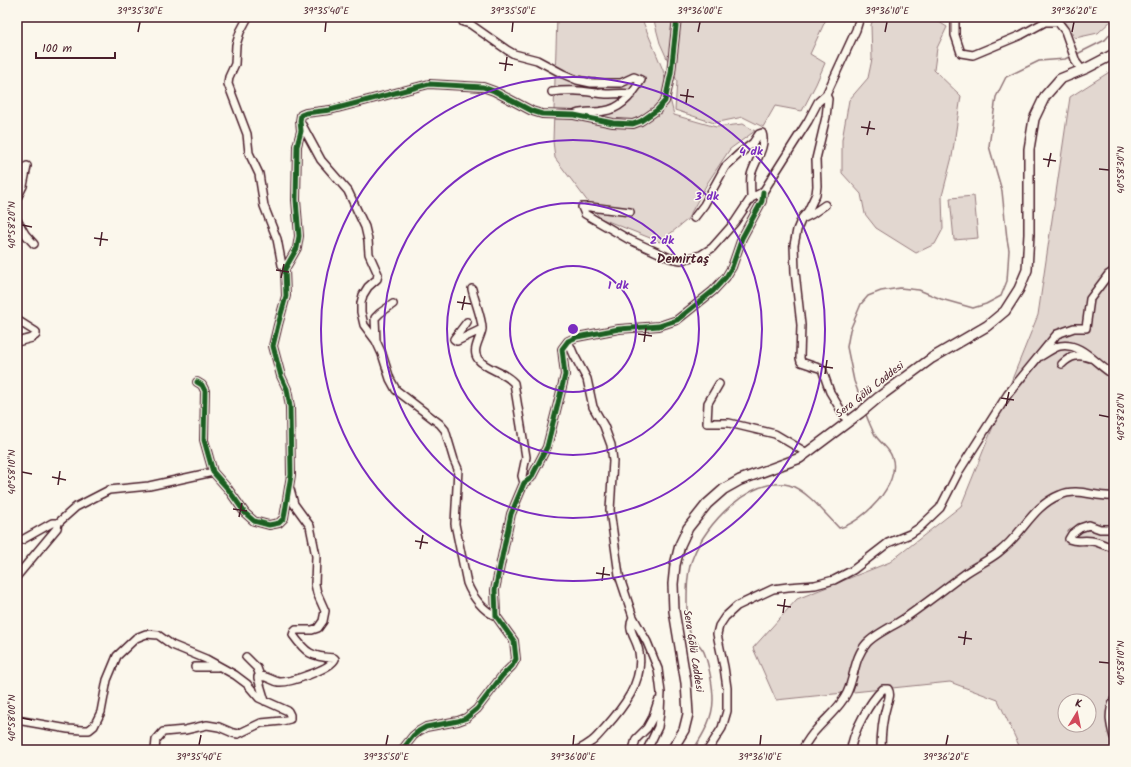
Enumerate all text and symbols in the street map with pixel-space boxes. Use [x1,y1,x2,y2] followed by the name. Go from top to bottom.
[117,3,164,19] text: 39°35'30"E
[303,3,350,19] text: 39°35'40"E
[490,3,537,19] text: 39°35'50"E
[677,3,724,19] text: 39°36'00"E
[865,3,910,19] text: 39°36'10"E
[1051,3,1098,19] text: 39°36'20"E
[36,34,115,60] scale bar
[42,39,73,58] text: 100 m
[739,142,764,161] text: 4 dk
[1113,146,1129,194] text: 40°58'30"N
[694,187,720,206] text: 3 dk
[4,201,20,249] text: 40°58'20"N
[650,231,675,250] text: 2 dk
[657,249,709,270] district label: Demirtaş
[608,276,629,295] text: 1 dk
[566,322,580,336] centre of rings
[832,357,909,423] street label: Sera Gölü Caddesi
[1113,393,1129,441] text: 40°58'20"N
[4,449,20,494] text: 40°58'10"N
[678,609,708,694] street label: Sera Gölü Caddesi
[1113,640,1129,685] text: 40°58'10"N
[1057,693,1097,733] north arrow
[4,694,20,741] text: 40°58'00"N
[1074,695,1084,714] text: K
[176,749,223,765] text: 39°35'40"E
[363,749,410,765] text: 39°35'50"E
[550,749,597,765] text: 39°36'00"E
[738,749,783,765] text: 39°36'10"E
[923,749,970,765] text: 39°36'20"E

